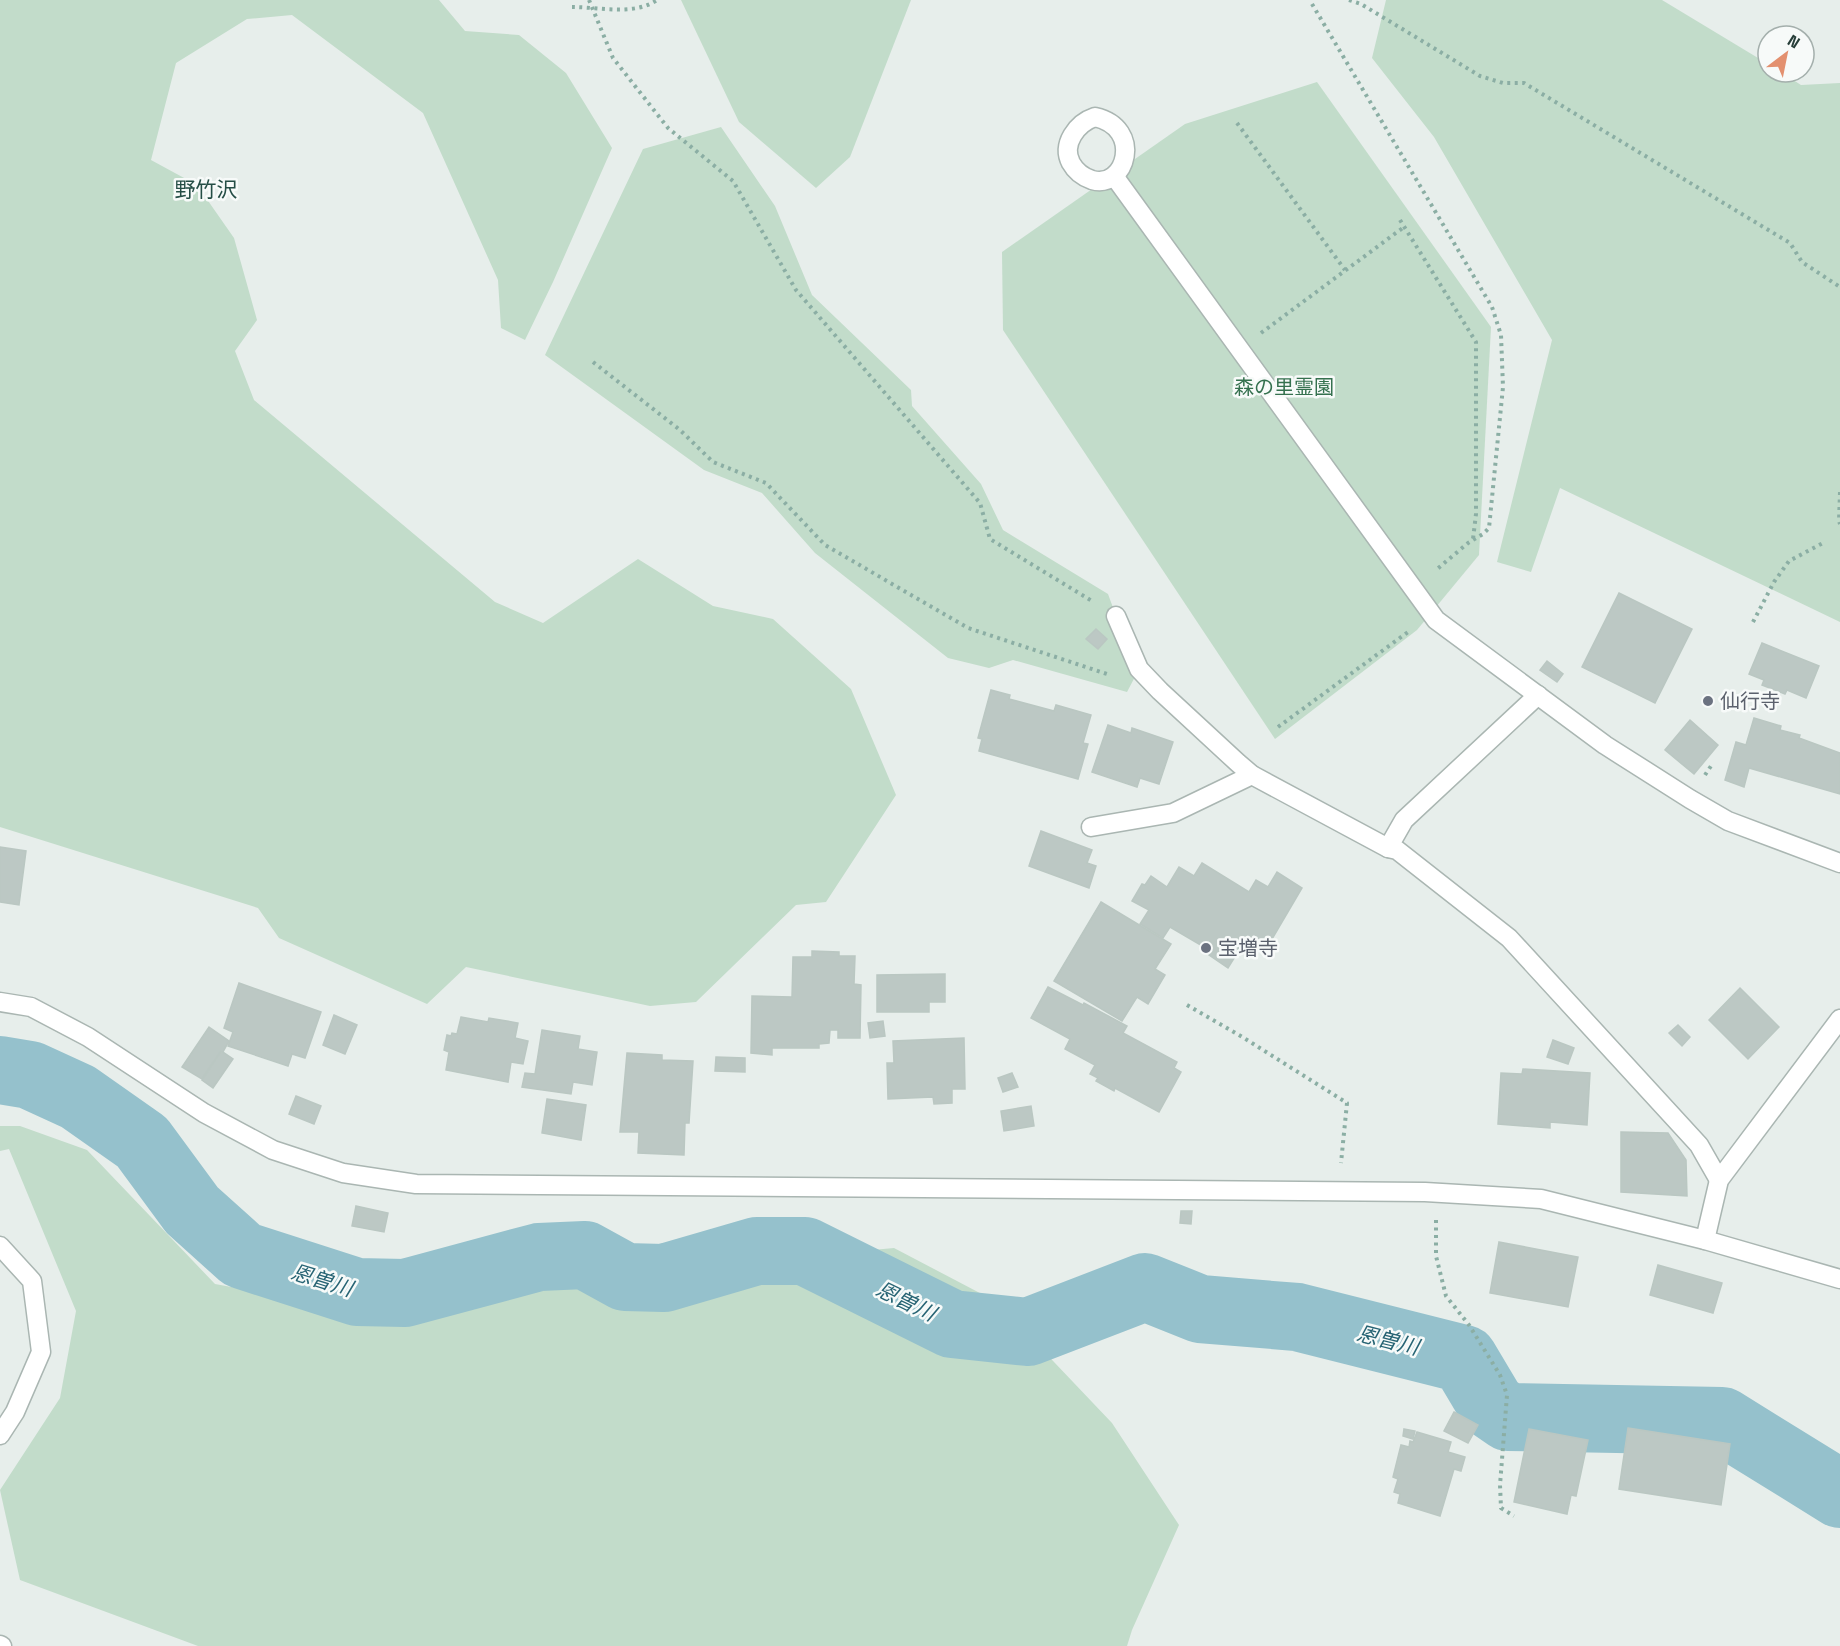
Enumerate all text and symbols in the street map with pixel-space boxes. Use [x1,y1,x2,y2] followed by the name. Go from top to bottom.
[1756,24,1816,84] north arrow
[1784,30,1804,53] text: N
[175,176,238,203] district label: 野竹沢
[1234,374,1334,400] park label: 森の里霊園
[1720,688,1780,714] place label: 仙行寺
[1701,694,1715,708] marker: 仙行寺
[1218,935,1278,961] place label: 宝増寺
[1199,941,1213,955] marker: 宝増寺
[288,1258,358,1303] water label: 恩曽川
[872,1275,942,1328] water label: 恩曽川
[1354,1319,1424,1361] water label: 恩曽川

